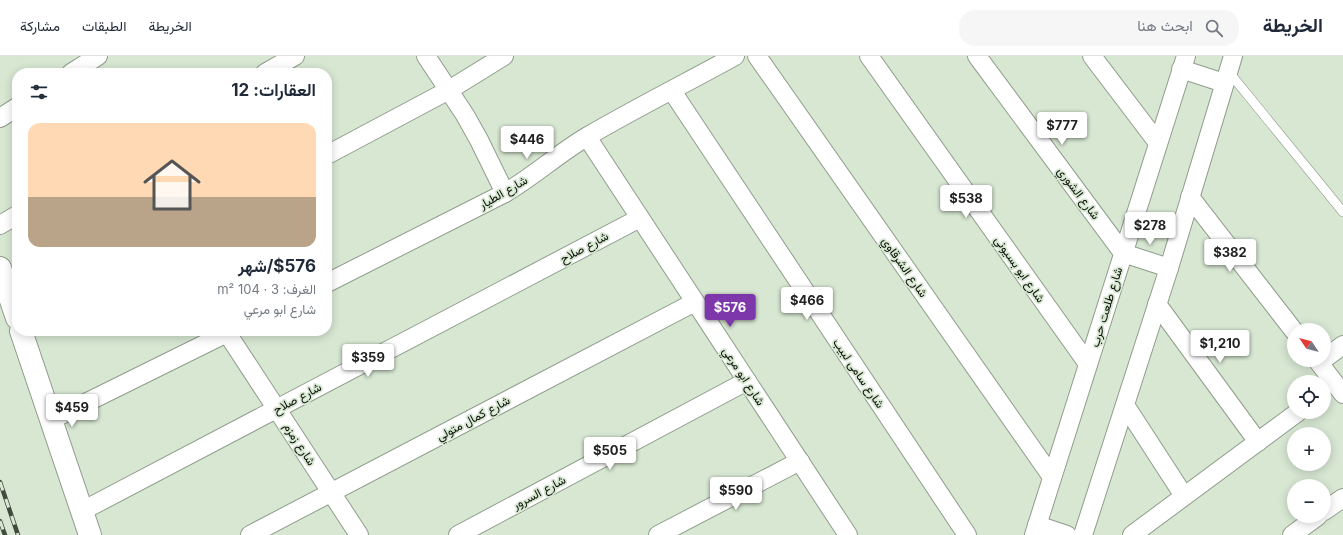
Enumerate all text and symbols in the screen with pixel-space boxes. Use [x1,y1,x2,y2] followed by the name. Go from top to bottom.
[959,10,1239,46] search box
[1263,14,1323,37] text: الخريطة
[1137,16,1193,35] text: ابحث هنا
[20,17,60,34] text: مشاركة
[82,17,126,34] text: الطبقات
[148,17,192,34] text: الخريطة
[1203,17,1225,39] icon: search
[231,80,316,100] text: العقارات: 12
[28,81,50,103] icon: filters
[1038,112,1086,146] pin: $777
[1046,117,1078,133] text: $777
[503,126,551,160] pin: $446
[510,131,544,147] text: $446
[136,149,208,221] icon: home
[1052,164,1104,224] street label: شارع الشوري
[475,172,531,214] street label: شارع الطيار
[942,185,990,219] pin: $538
[949,190,983,206] text: $538
[1126,212,1174,246] pin: $278
[1134,217,1166,233] text: $278
[557,228,612,268] street label: شارع صلاح
[989,233,1048,307] street label: شارع ابو بسيوني
[876,234,931,302] street label: شارع الشرقاوي
[1206,239,1254,273] pin: $382
[1213,244,1247,260] text: $382
[238,256,316,276] text: $576/شهر
[1087,265,1127,349] street label: شارع طلعت حرب
[217,281,316,297] text: الغرف: 3 · 104 m²
[783,287,831,321] pin: $466
[790,292,824,308] text: $466
[706,294,754,328] pin: $576
[714,299,746,315] text: $576
[244,301,316,317] text: شارع ابو مرعي
[1287,323,1331,367] north arrow
[1287,323,1331,523] map controls
[1187,330,1253,364] pin: $1,210
[828,335,888,412] street label: شارع سامى لبيب
[1199,335,1241,351] text: $1,210
[344,344,392,378] pin: $359
[717,344,768,410] street label: شارع ابو مرعي
[351,349,385,365] text: $359
[1287,375,1331,419] button: locate
[270,379,325,419] street label: شارع صلاح
[434,392,514,446] street label: شارع كمال متولي
[48,394,96,428] pin: $459
[55,399,89,415] text: $459
[279,420,319,469] street label: شارع زمزم
[1287,427,1331,471] button: +
[586,437,634,471] pin: $505
[593,442,627,458] text: $505
[509,472,569,514] street label: شارع السرور
[712,477,760,511] pin: $590
[1287,479,1331,523] button: −
[719,482,753,498] text: $590

